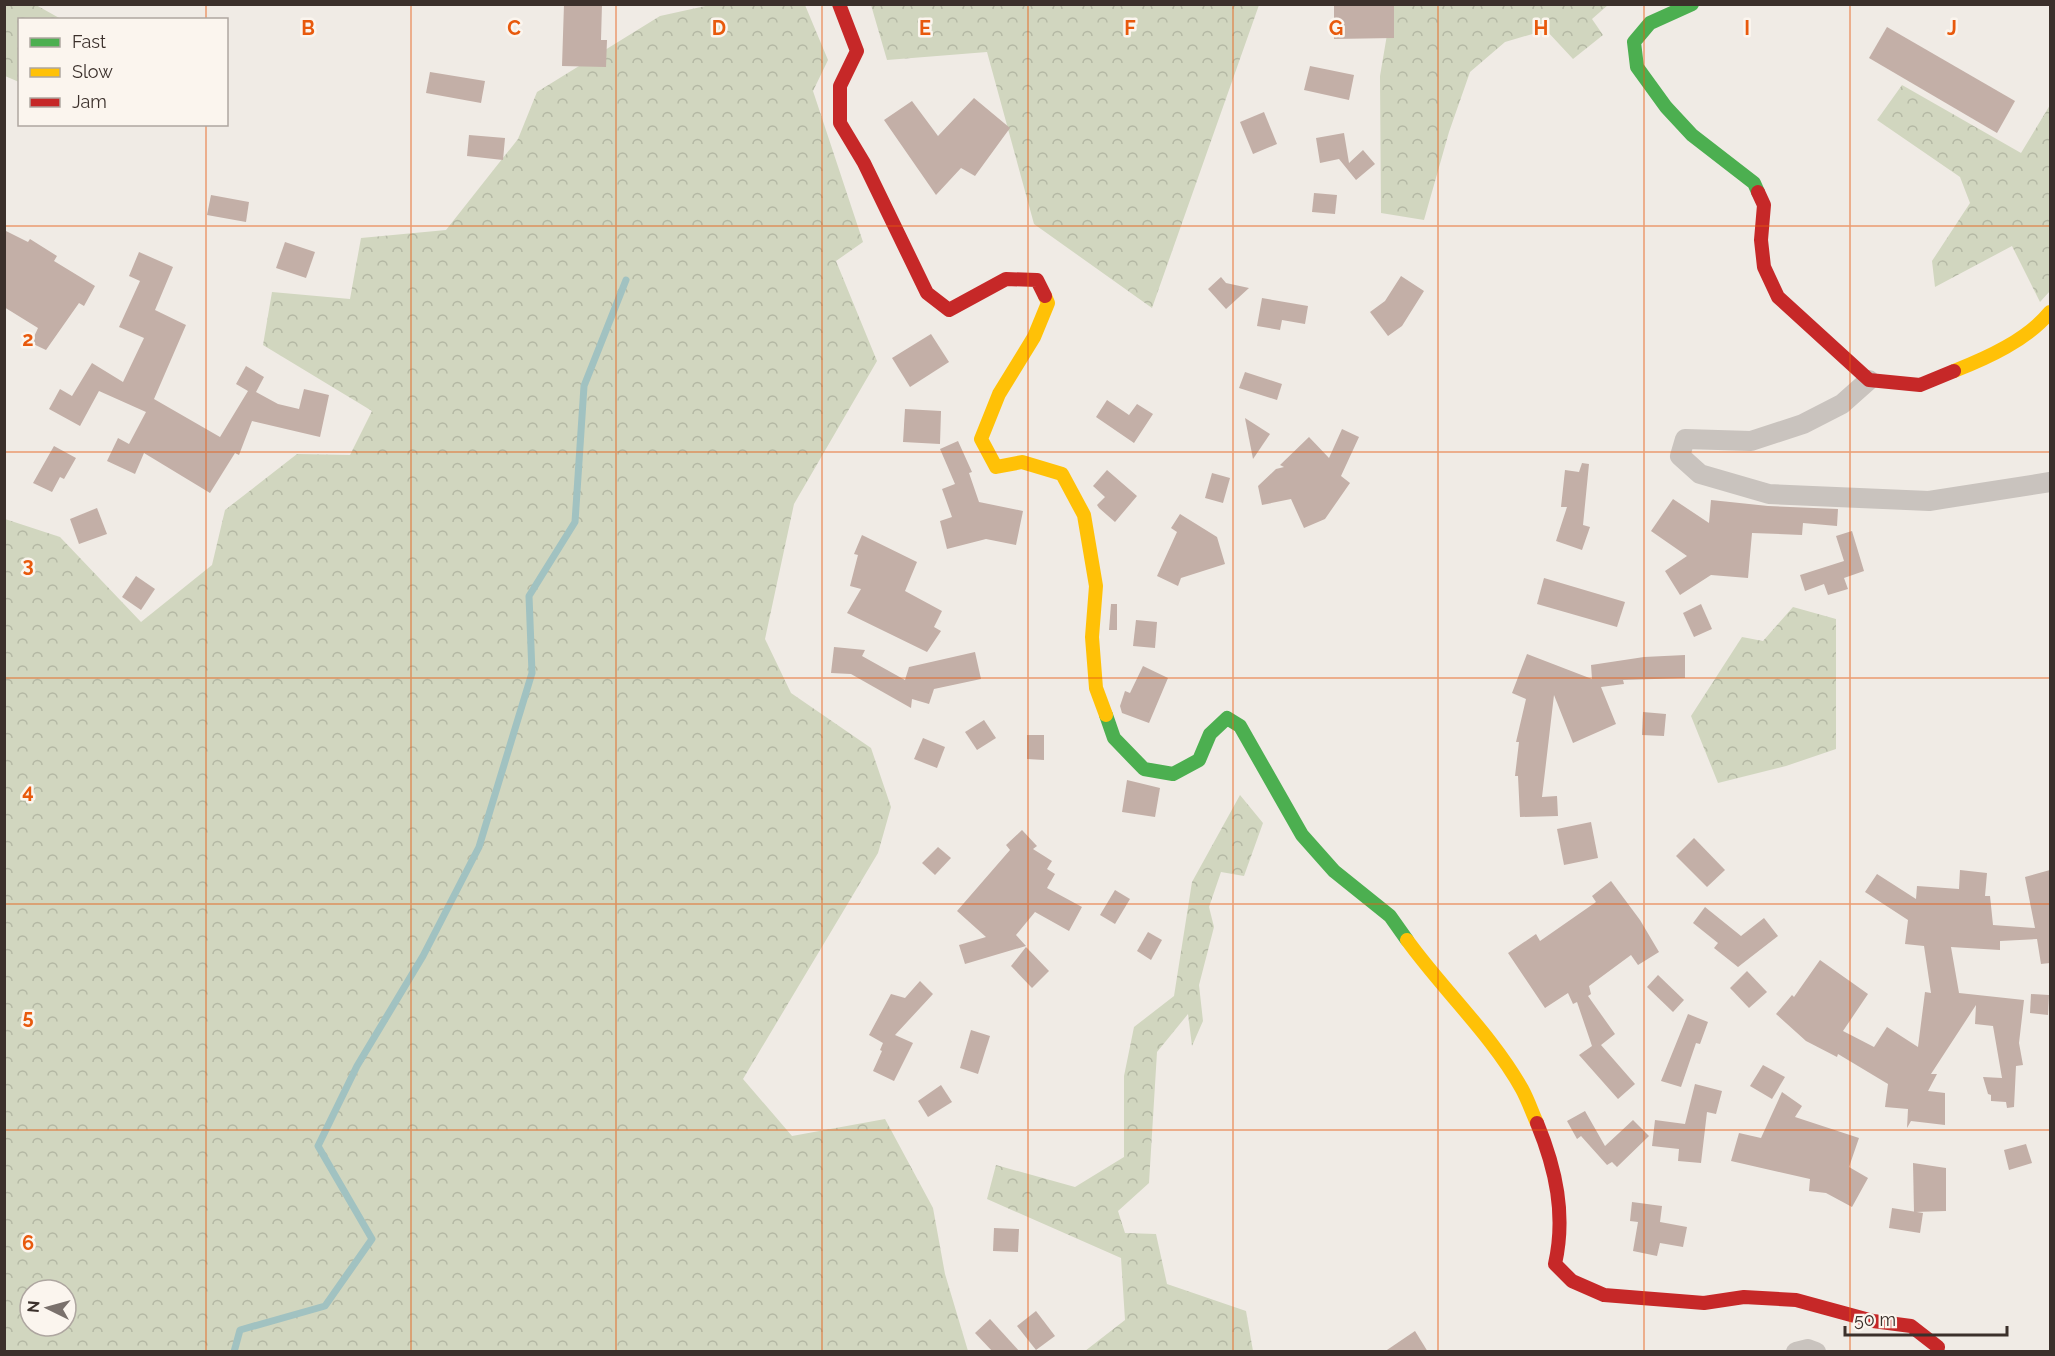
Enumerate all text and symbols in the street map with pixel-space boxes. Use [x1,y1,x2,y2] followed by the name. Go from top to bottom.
[301,16,315,40] text: B
[507,16,521,40] text: C
[712,16,726,40] text: D
[919,16,931,40] text: E
[1124,16,1136,40] text: F
[1329,16,1343,40] text: G
[1534,16,1548,40] text: H
[1744,16,1750,40] text: I
[1947,16,1957,40] text: J
[18,18,228,126] legend
[72,31,106,52] text: Fast
[72,61,113,82] text: Slow
[72,91,107,112] text: Jam
[22,327,34,351] text: 2
[22,553,34,577] text: 3
[22,779,34,803] text: 4
[22,1005,34,1029] text: 5
[22,1231,34,1255] text: 6
[18,1278,78,1338] north arrow
[1845,1299,2007,1337] scale bar
[24,1300,44,1314] text: N
[1854,1309,1896,1330] text: 50 m

